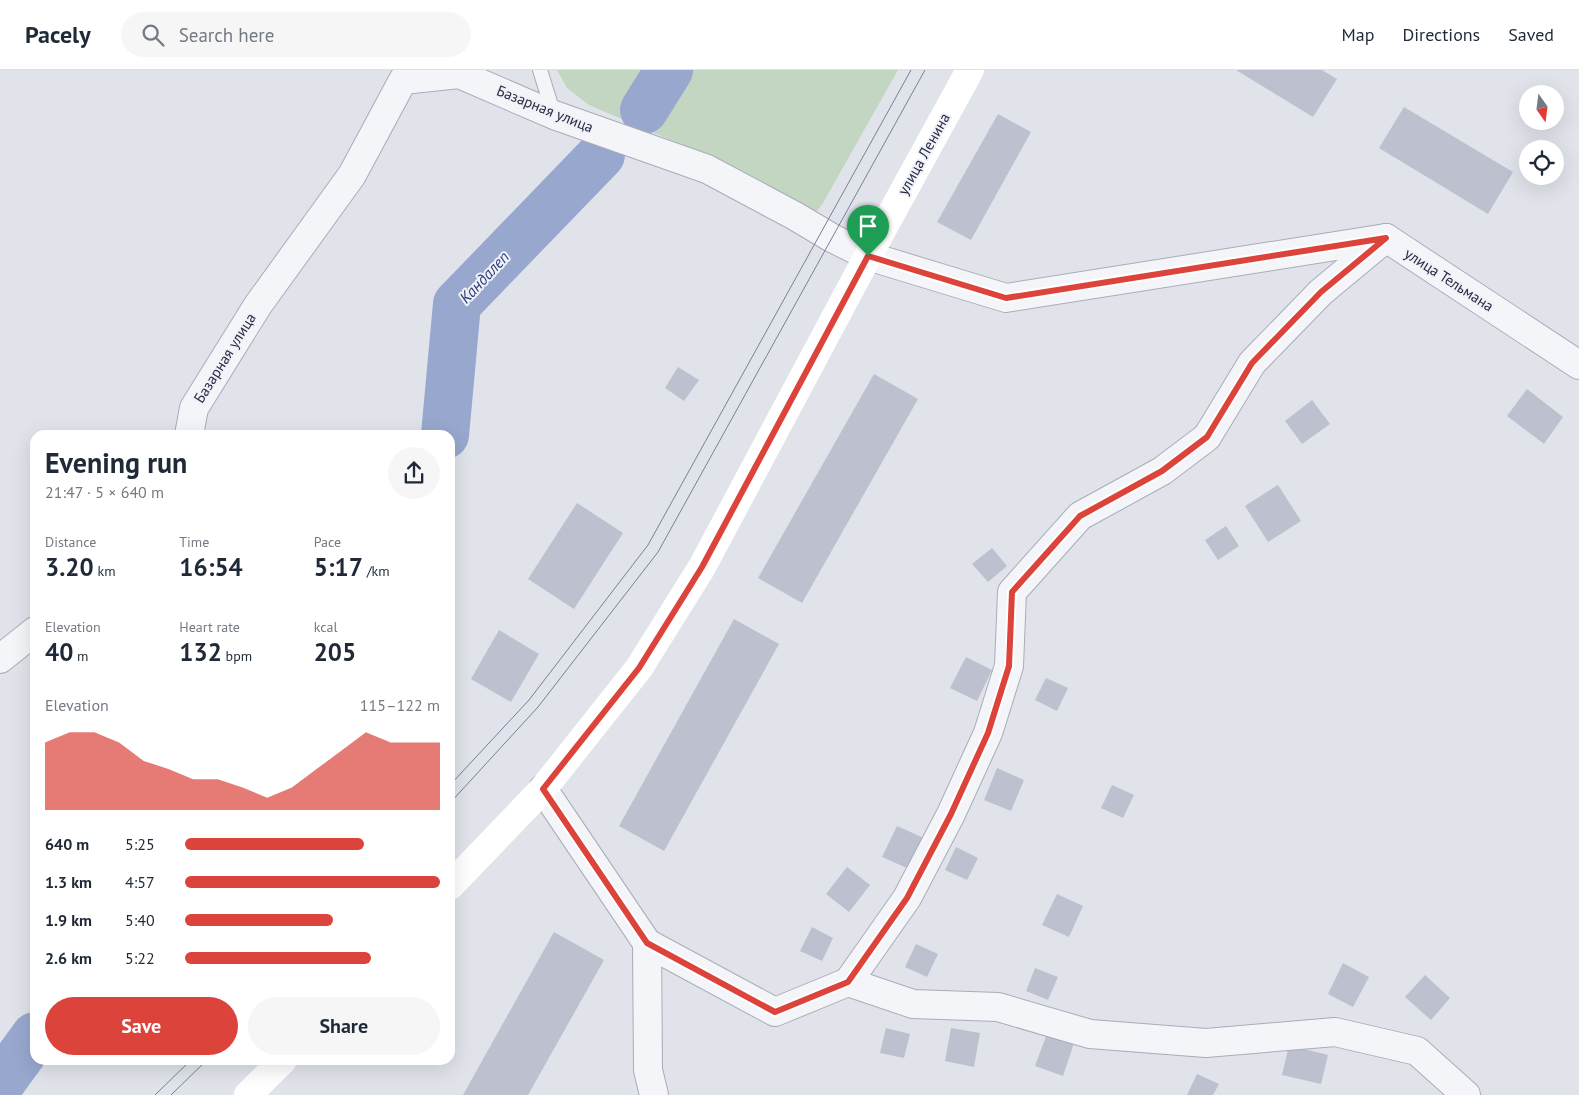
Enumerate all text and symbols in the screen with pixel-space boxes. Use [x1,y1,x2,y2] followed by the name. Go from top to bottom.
[121,12,471,57] search box
[25,19,91,50] text: Pacely
[139,21,167,49] icon: search
[179,23,274,47] text: Search here
[1342,23,1374,46] text: Map
[1402,23,1480,46] text: Directions
[1508,23,1554,46] text: Saved
[494,80,596,137] street label: Базарная улица
[1519,85,1564,130] north arrow
[1519,85,1564,185] map controls
[893,109,954,198] street label: улица Ленина
[1519,140,1564,185] button: locate
[847,205,889,256] pin
[854,212,882,240] icon: arrive
[1401,244,1497,315] street label: улица Тельмана
[455,247,513,307] water label: Кандалеп
[189,309,260,406] street label: Базарная улица
[45,444,187,481] text: Evening run
[388,447,440,499] button: share
[45,482,164,502] text: 21:47 · 5 × 640 m
[45,533,96,551] text: Distance
[179,533,209,551] text: Time
[314,533,341,551] text: Pace
[45,551,94,583] text: 3.20
[179,551,243,583] text: 16:54
[314,551,363,583] text: 5:17
[94,562,116,580] text: km
[363,562,390,580] text: /km
[45,618,101,636] text: Elevation
[179,618,240,636] text: Heart rate
[314,618,338,636] text: kcal
[45,636,73,668] text: 40
[179,636,222,668] text: 132
[314,636,356,668] text: 205
[73,647,88,665] text: m
[222,647,252,665] text: bpm
[45,695,109,715] text: Elevation
[360,695,440,715] text: 115–122 m
[45,834,89,854] text: 640 m
[125,834,155,854] text: 5:25
[45,872,92,892] text: 1.3 km
[125,872,155,892] text: 4:57
[45,910,92,930] text: 1.9 km
[125,910,155,930] text: 5:40
[45,948,92,968] text: 2.6 km
[125,948,155,968] text: 5:22
[45,997,238,1055] button: Save
[248,997,440,1055] button: Share

